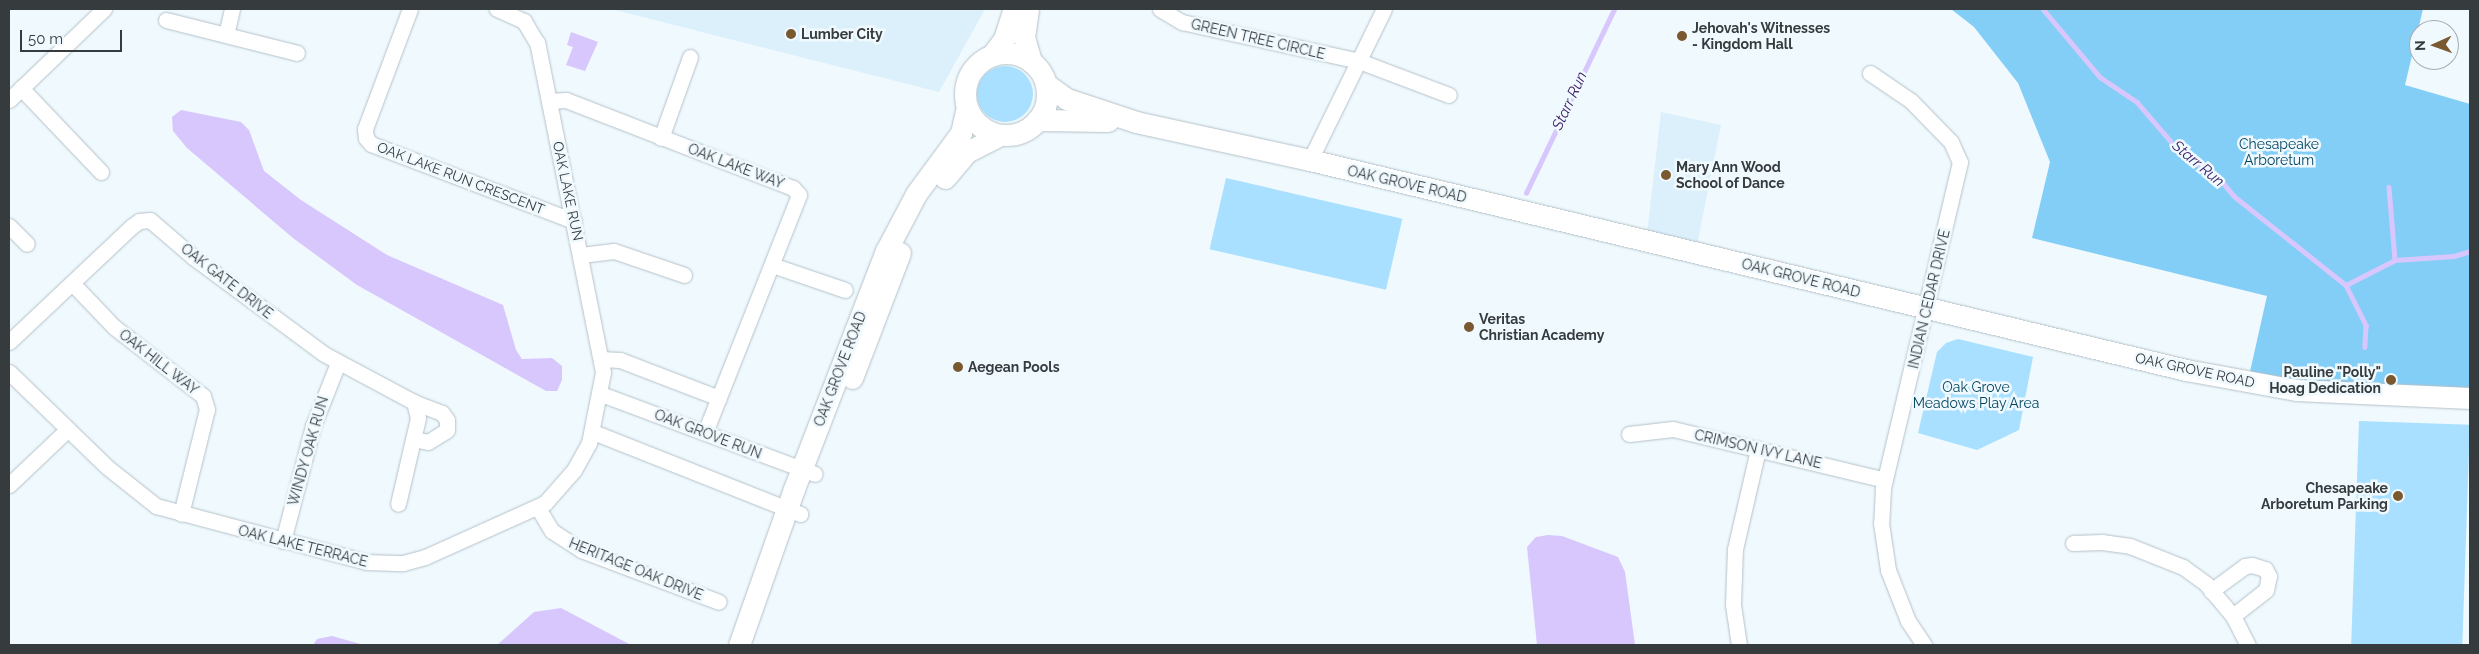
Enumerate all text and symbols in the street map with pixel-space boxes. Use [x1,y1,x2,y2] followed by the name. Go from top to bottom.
[1189,15,1327,63] street label: GREEN TREE CIRCLE
[22,20,125,52] scale bar
[1692,20,1831,52] place label: Jehovah's Witnesses - Kingdom Hall
[2409,20,2459,70] north arrow
[801,26,883,42] place label: Lumber City
[785,28,797,40] marker: Lumber City
[28,30,63,48] text: 50 m
[1676,30,1688,42] marker: Jehovah's Witnesses - Kingdom Hall
[2412,40,2428,51] text: N
[1549,69,1591,133] water label: Starr Run
[2239,136,2319,168] park label: Chesapeake Arboretum
[2168,137,2228,191] water label: Starr Run
[375,138,547,218] street label: OAK LAKE RUN CRESCENT
[549,140,587,242] street label: OAK LAKE RUN
[685,140,787,192] street label: OAK LAKE WAY
[1676,159,1785,192] place label: Mary Ann Wood School of Dance
[1346,162,1468,206] street label: OAK GROVE ROAD
[1660,169,1672,181] marker: Mary Ann Wood School of Dance
[1905,228,1953,370] street label: INDIAN CEDAR DRIVE
[178,240,276,322] street label: OAK GATE DRIVE
[1740,255,1862,301] street label: OAK GROVE ROAD
[810,309,870,429] street label: OAK GROVE ROAD
[1479,311,1605,344] place label: Veritas Christian Academy
[1463,321,1475,333] marker: Veritas Christian Academy
[116,325,202,399] street label: OAK HILL WAY
[2134,349,2256,391] street label: OAK GROVE ROAD
[968,359,1060,375] place label: Aegean Pools
[952,361,964,373] marker: Aegean Pools
[2269,364,2381,397] place label: Pauline "Polly" Hoag Dedication
[2385,374,2397,386] marker: Pauline "Polly" Hoag Dedication
[1912,379,2040,412] park label: Oak Grove Meadows Play Area
[284,394,332,508] street label: WINDY OAK RUN
[652,406,764,462] street label: OAK GROVE RUN
[1693,426,1823,472] street label: CRIMSON IVY LANE
[2261,480,2388,512] place label: Chesapeake Arboretum Parking
[2392,490,2404,502] marker: Chesapeake Arboretum Parking
[236,522,370,570] street label: OAK LAKE TERRACE
[567,534,705,604] street label: HERITAGE OAK DRIVE

